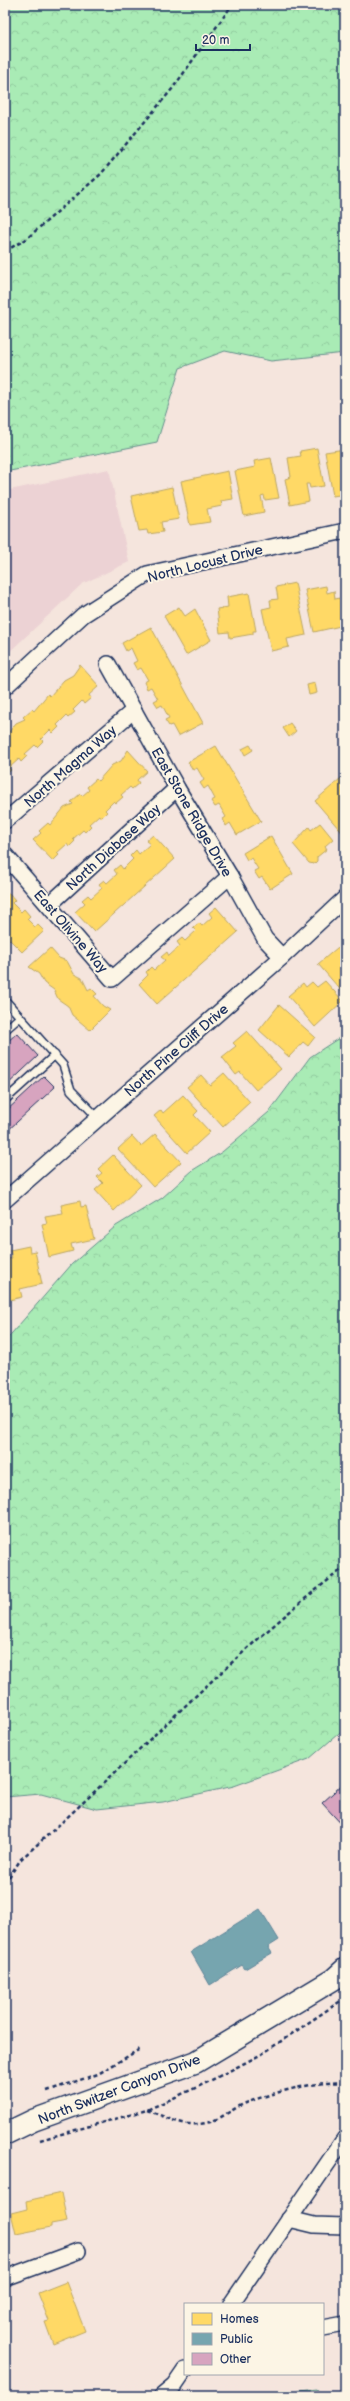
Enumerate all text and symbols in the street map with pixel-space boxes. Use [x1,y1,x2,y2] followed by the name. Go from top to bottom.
[196,26,250,52] scale bar
[202,33,229,48] text: 20 m
[146,541,265,586] street label: North Locust Drive
[21,721,120,811] street label: North Magma Way
[148,745,236,880] street label: East Stone Ridge Drive
[63,800,165,894] street label: North Diabase Way
[30,886,112,977] street label: East Olivine Way
[121,1001,232,1100] street label: North Pine Cliff Drive
[36,2051,203,2128] street label: North Switzer Canyon Drive
[184,2303,324,2375] legend
[220,2312,259,2327] text: Homes
[220,2332,253,2347] text: Public
[220,2352,252,2367] text: Other

